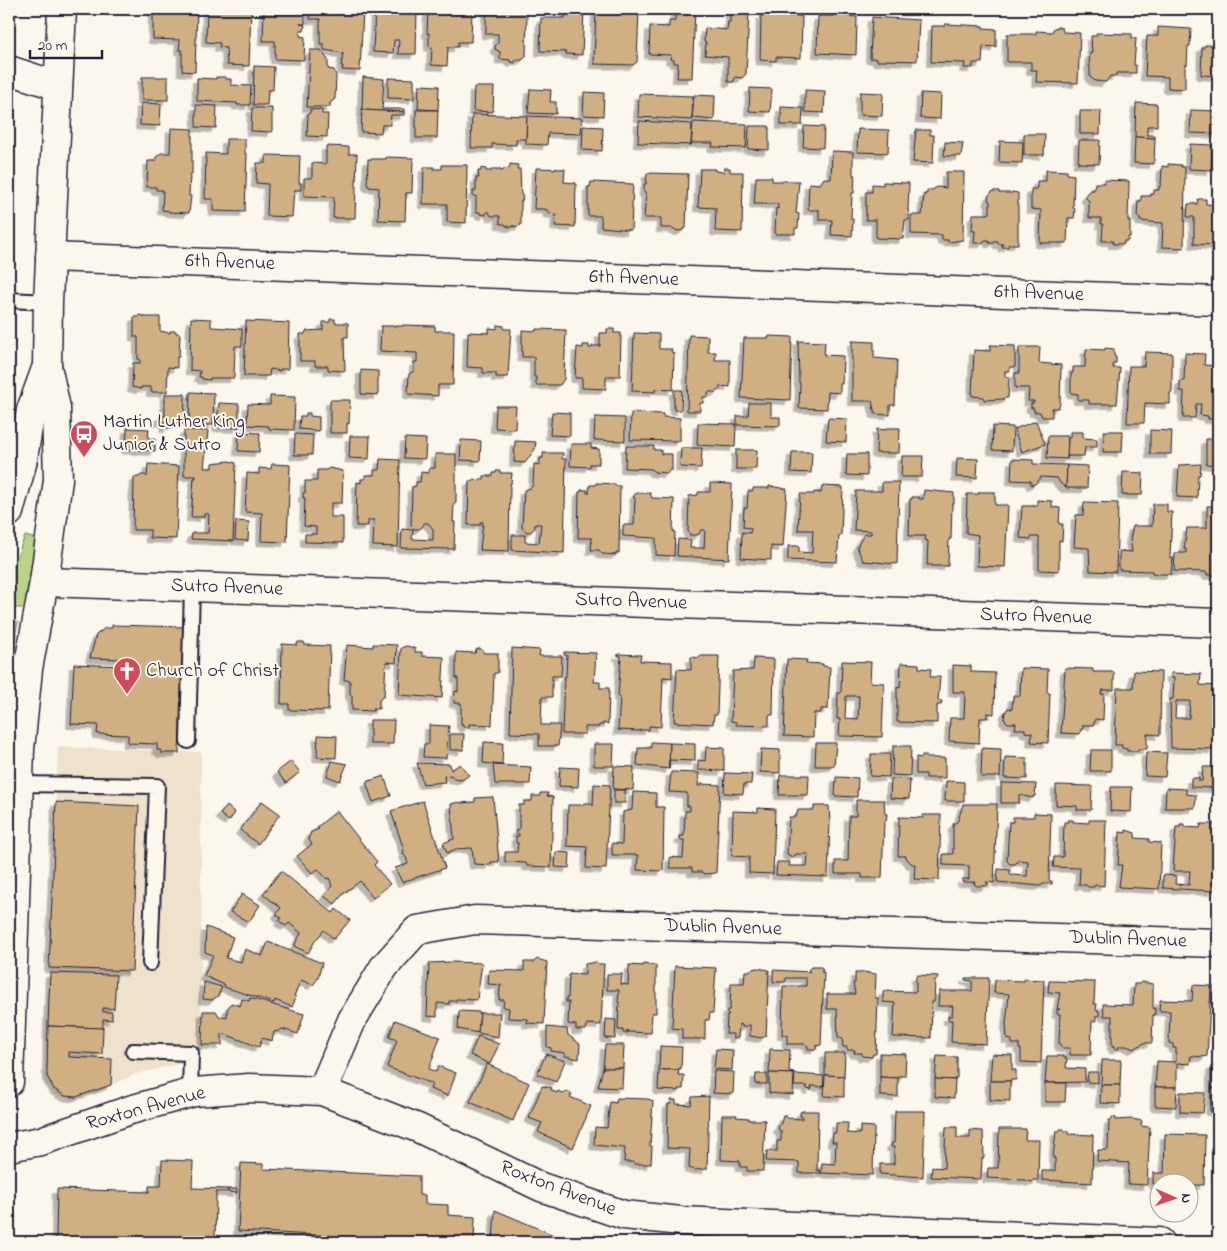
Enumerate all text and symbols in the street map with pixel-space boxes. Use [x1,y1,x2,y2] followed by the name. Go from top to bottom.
[30,28,102,60] scale bar
[38,35,68,57] text: 20 m
[185,247,275,279] street label: 6th Avenue
[589,263,679,295] street label: 6th Avenue
[994,278,1084,310] street label: 6th Avenue
[103,408,245,460] place label: Martin Luther King Junior & Sutro
[69,419,99,458] bus stop icon: Martin Luther King Junior & Sutro
[170,572,284,604] street label: Sutro Avenue
[574,586,688,618] street label: Sutro Avenue
[979,601,1093,633] street label: Sutro Avenue
[112,656,142,695] church icon: Church of Christ
[146,657,280,686] place label: Church of Christ
[663,911,782,945] street label: Dublin Avenue
[1068,923,1187,957] street label: Dublin Avenue
[83,1079,209,1139] street label: Roxton Avenue
[496,1154,620,1224] street label: Roxton Avenue
[1150,1174,1200,1224] north arrow
[1175,1193,1196,1203] text: N

